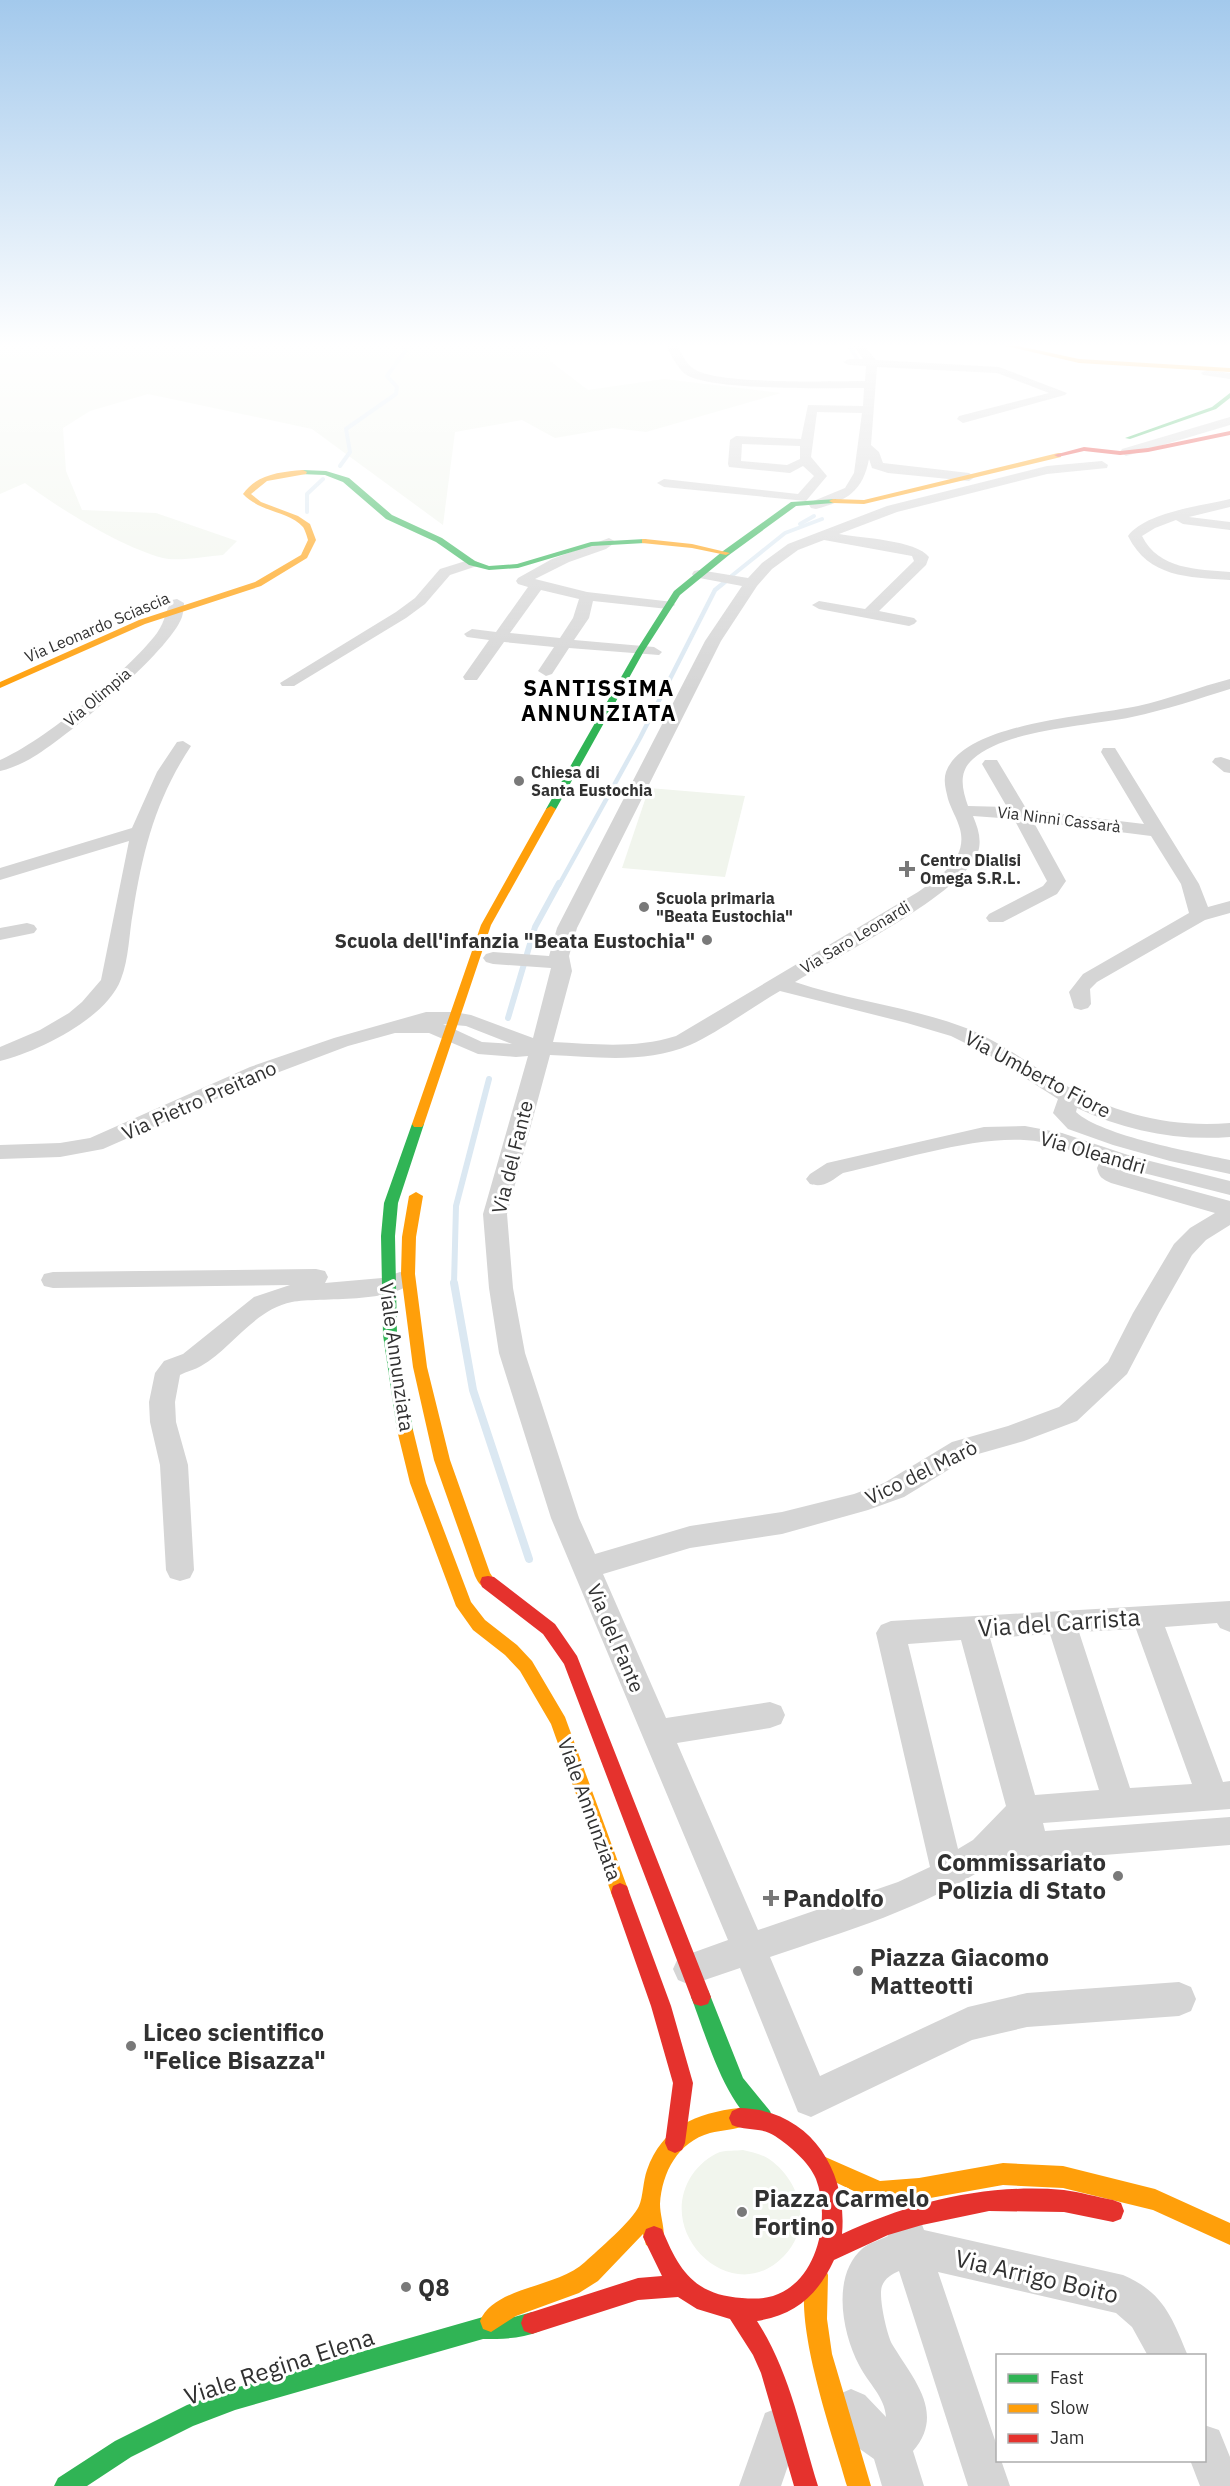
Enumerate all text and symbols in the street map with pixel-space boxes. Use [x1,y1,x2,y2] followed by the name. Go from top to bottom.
[22,587,173,667] street label: Via Leonardo Sciascia
[59,663,135,731] street label: Via Olimpia
[521,673,677,727] district label: SANTISSIMA ANNUNZIATA
[531,762,652,800] place label: Chiesa di Santa Eustochia
[512,774,526,788] marker: Chiesa di Santa Eustochia
[996,802,1122,837] street label: Via Ninni Cassarà
[920,850,1021,888] place label: Centro Dialisi Omega S.R.L.
[898,860,916,878] marker: Centro Dialisi Omega S.R.L.
[656,888,793,926] place label: Scuola primaria "Beata Eustochia"
[796,896,914,978] street label: Via Saro Leonardi
[637,900,651,914] marker: Scuola primaria "Beata Eustochia"
[335,927,695,954] place label: Scuola dell'infanzia "Beata Eustochia"
[700,933,714,947] marker: Scuola dell'infanzia "Beata Eustochia"
[960,1024,1116,1124] street label: Via Umberto Fiore
[118,1054,280,1146] street label: Via Pietro Preitano
[485,1098,539,1216] street label: Via del Fante
[1037,1124,1149,1180] street label: Via Oleandri
[373,1281,421,1433] street label: Viale Annunziata
[861,1433,981,1511] street label: Vico del Marò
[581,1579,651,1697] street label: Via del Fante
[977,1600,1141,1644] street label: Via del Carrista
[552,1734,628,1884] street label: Viale Annunziata
[937,1846,1106,1906] place label: Commissariato Polizia di Stato
[1111,1869,1125,1883] marker: Commissariato Polizia di Stato
[783,1882,884,1914] place label: Pandolfo
[764,1891,778,1905] marker: Pandolfo
[870,1941,1049,2001] place label: Piazza Giacomo Matteotti
[851,1964,865,1978] marker: Piazza Giacomo Matteotti
[143,2016,326,2076] place label: Liceo scientifico "Felice Bisazza"
[124,2039,138,2053] marker: Liceo scientifico "Felice Bisazza"
[754,2182,929,2242] place label: Piazza Carmelo Fortino
[735,2205,749,2219] marker: Piazza Carmelo Fortino
[952,2242,1122,2310] street label: Via Arrigo Boito
[418,2271,450,2303] place label: Q8
[399,2280,413,2294] marker: Q8
[180,2320,378,2412] street label: Viale Regina Elena
[996,2354,1206,2462] legend
[1050,2366,1084,2389] text: Fast
[1050,2396,1089,2419] text: Slow
[1050,2426,1085,2449] text: Jam

